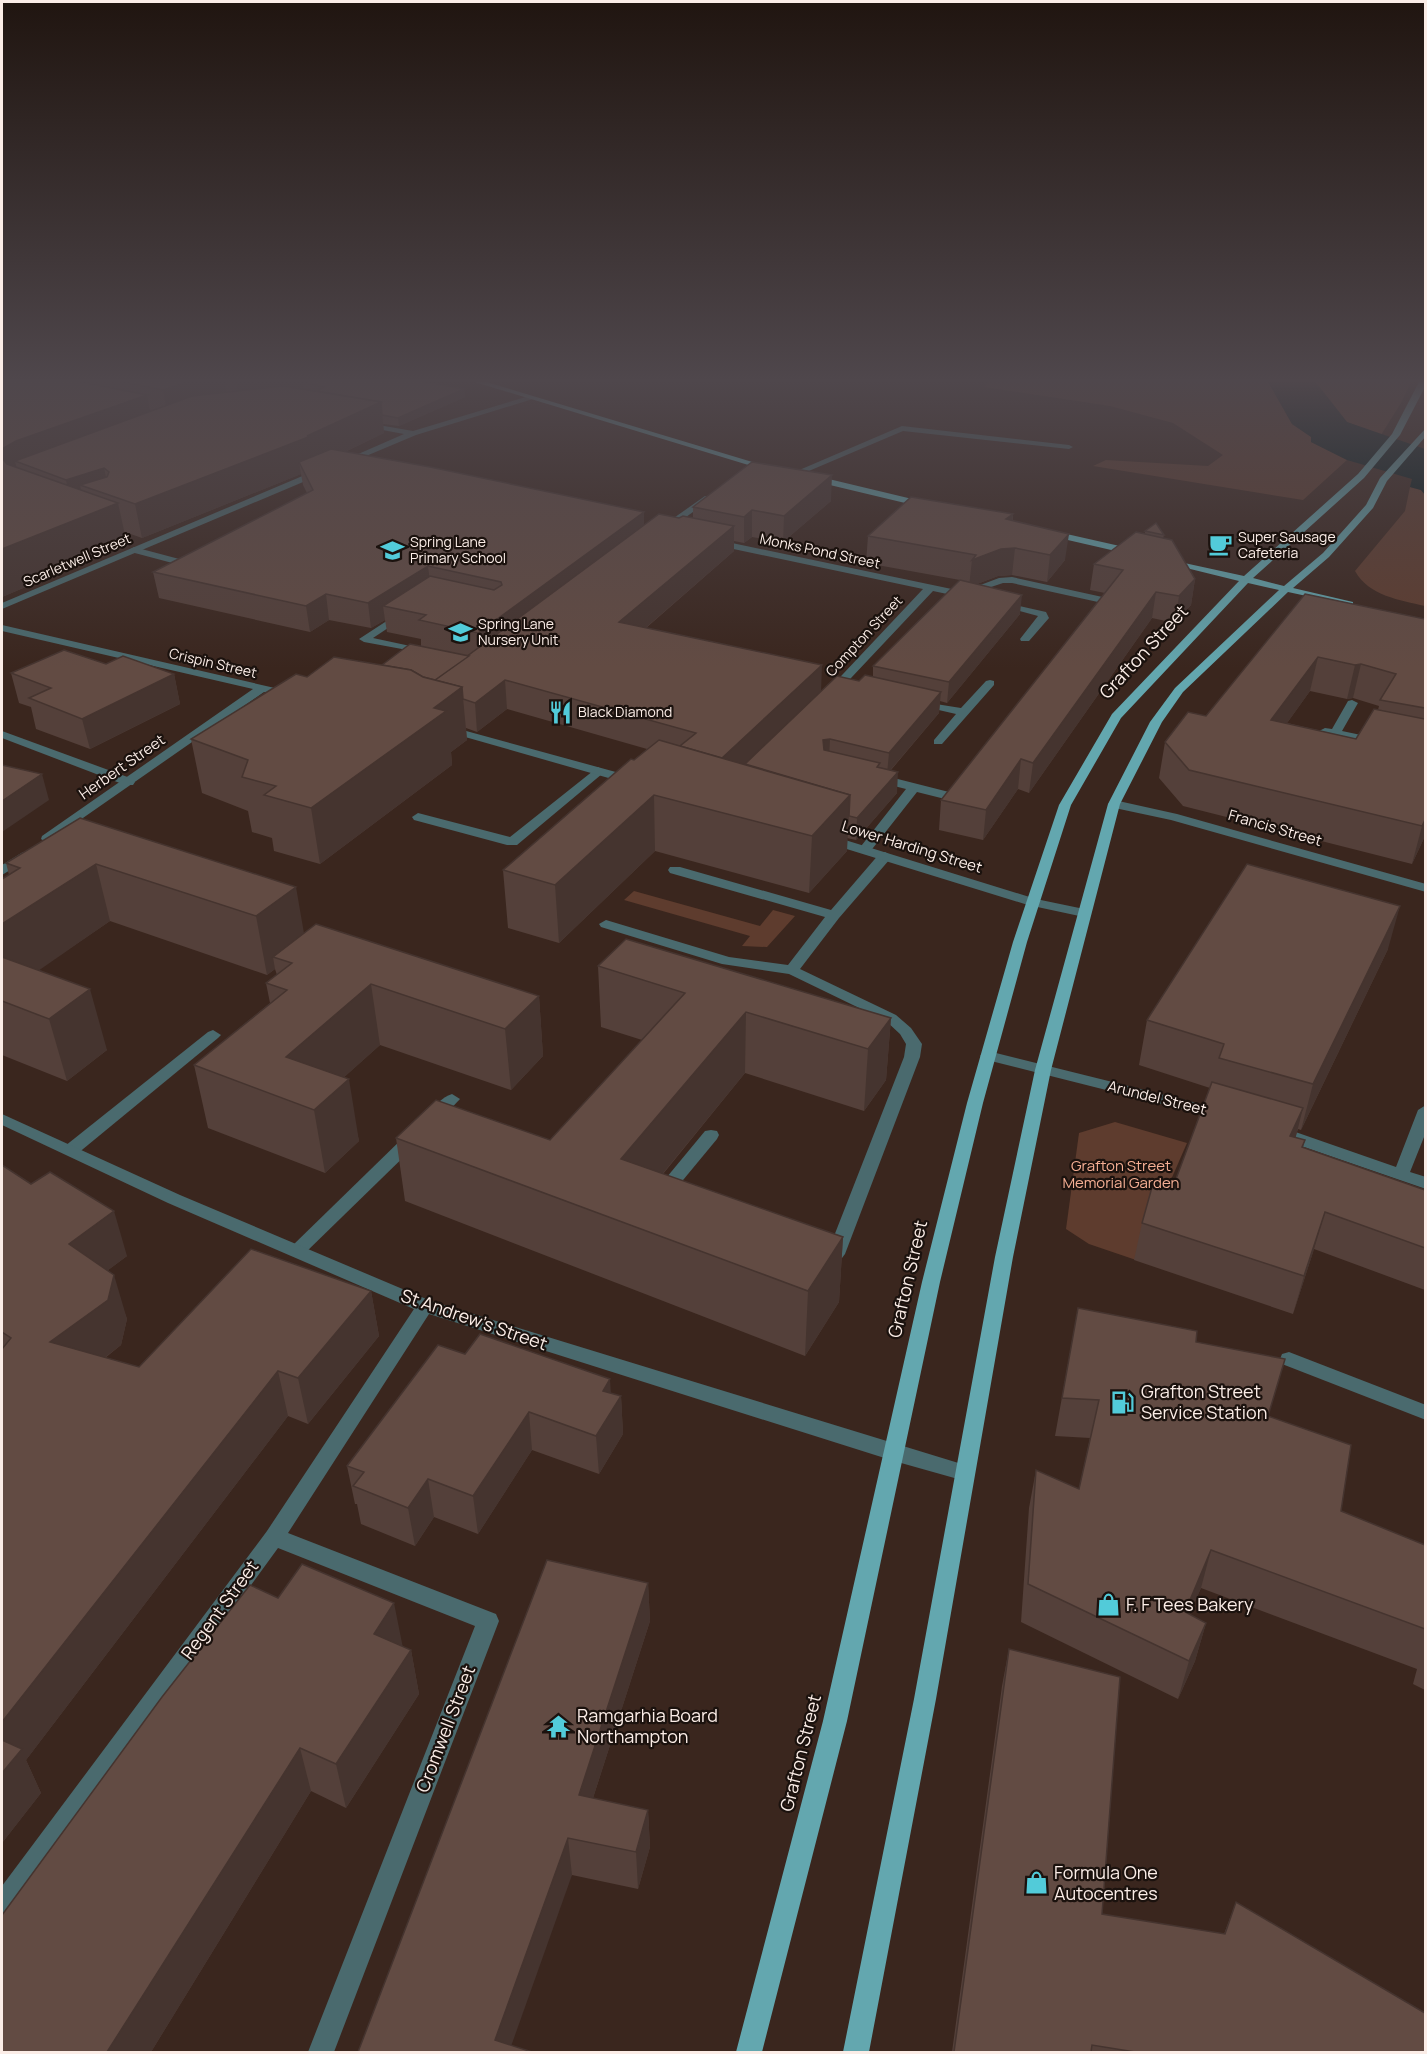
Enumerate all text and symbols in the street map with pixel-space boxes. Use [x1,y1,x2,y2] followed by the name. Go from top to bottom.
[1238,527,1336,562] place label: Super Sausage Cafeteria
[20,528,134,591] street label: Scarletwell Street
[758,528,882,573] street label: Monks Pond Street
[410,532,506,567] place label: Spring Lane Primary School
[1207,532,1233,558] cafe icon: Super Sausage Cafeteria
[379,537,405,563] school or university icon: Spring Lane Primary School
[821,591,906,680] street label: Compton Street
[1094,599,1193,703] street label: Grafton Street
[478,614,559,649] place label: Spring Lane Nursery Unit
[447,619,473,645] school or university icon: Spring Lane Nursery Unit
[167,643,259,682] street label: Crispin Street
[547,699,573,725] restaurant icon: Black Diamond
[578,702,672,721] place label: Black Diamond
[75,729,169,804] street label: Herbert Street
[1226,804,1324,851] street label: Francis Street
[839,815,985,878] street label: Lower Harding Street
[1106,1075,1209,1120] street label: Arundel Street
[1063,1155,1180,1193] park label: Grafton Street Memorial Garden
[882,1218,932,1340] street label: Grafton Street
[398,1283,551,1355] street label: St Andrew's Street
[1141,1379,1267,1424] place label: Grafton Street Service Station
[1110,1389,1136,1415] fuel station icon: Grafton Street Service Station
[175,1555,263,1664] street label: Regent Street
[1095,1592,1121,1618] shop icon: F. F Tees Bakery
[1126,1592,1254,1616] place label: F. F Tees Bakery
[410,1662,480,1795] street label: Cromwell Street
[774,1692,826,1814] street label: Grafton Street
[577,1703,718,1748] place label: Ramgarhia Board Northampton
[546,1713,572,1739] temple icon: Ramgarhia Board Northampton
[1054,1860,1158,1905] place label: Formula One Autocentres
[1023,1870,1049,1896] shop icon: Formula One Autocentres

